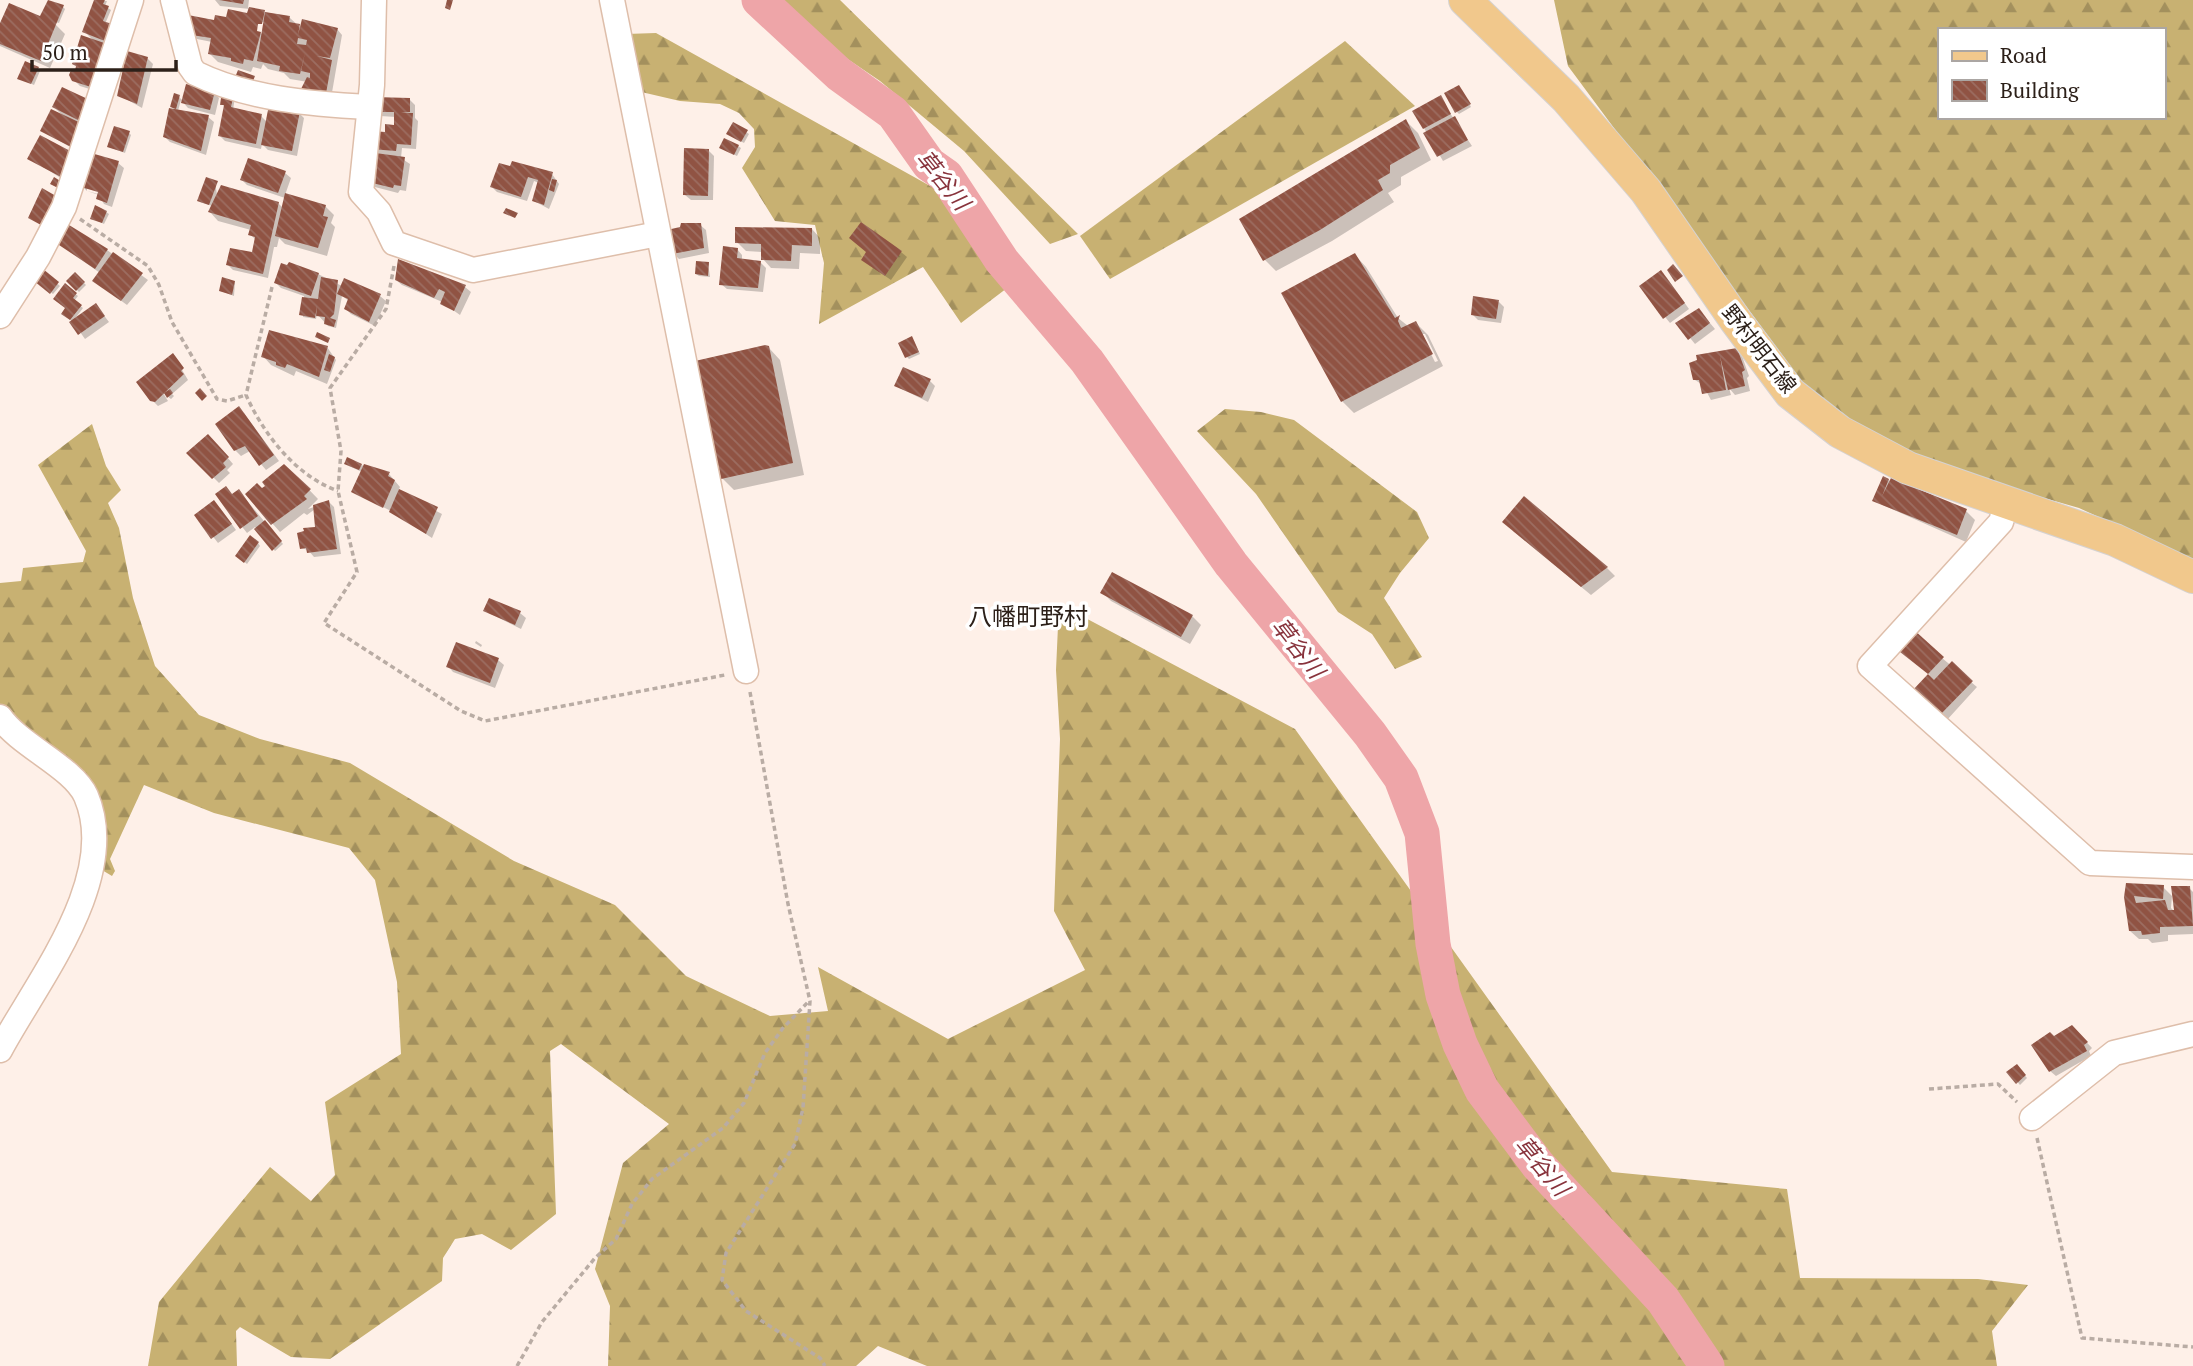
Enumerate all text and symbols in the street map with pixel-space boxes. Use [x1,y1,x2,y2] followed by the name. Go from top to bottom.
[32,28,175,72] scale bar
[1938,28,2165,119] legend
[42,38,88,66] text: 50 m
[2000,41,2047,69] text: Road
[2000,76,2080,104] text: Building
[910,143,979,219] water label: 草谷川
[1716,298,1803,398] street label: 野村明石線
[968,600,1088,632] district label: 八幡町野村
[1265,611,1334,687] water label: 草谷川
[1508,1129,1578,1204] water label: 草谷川

